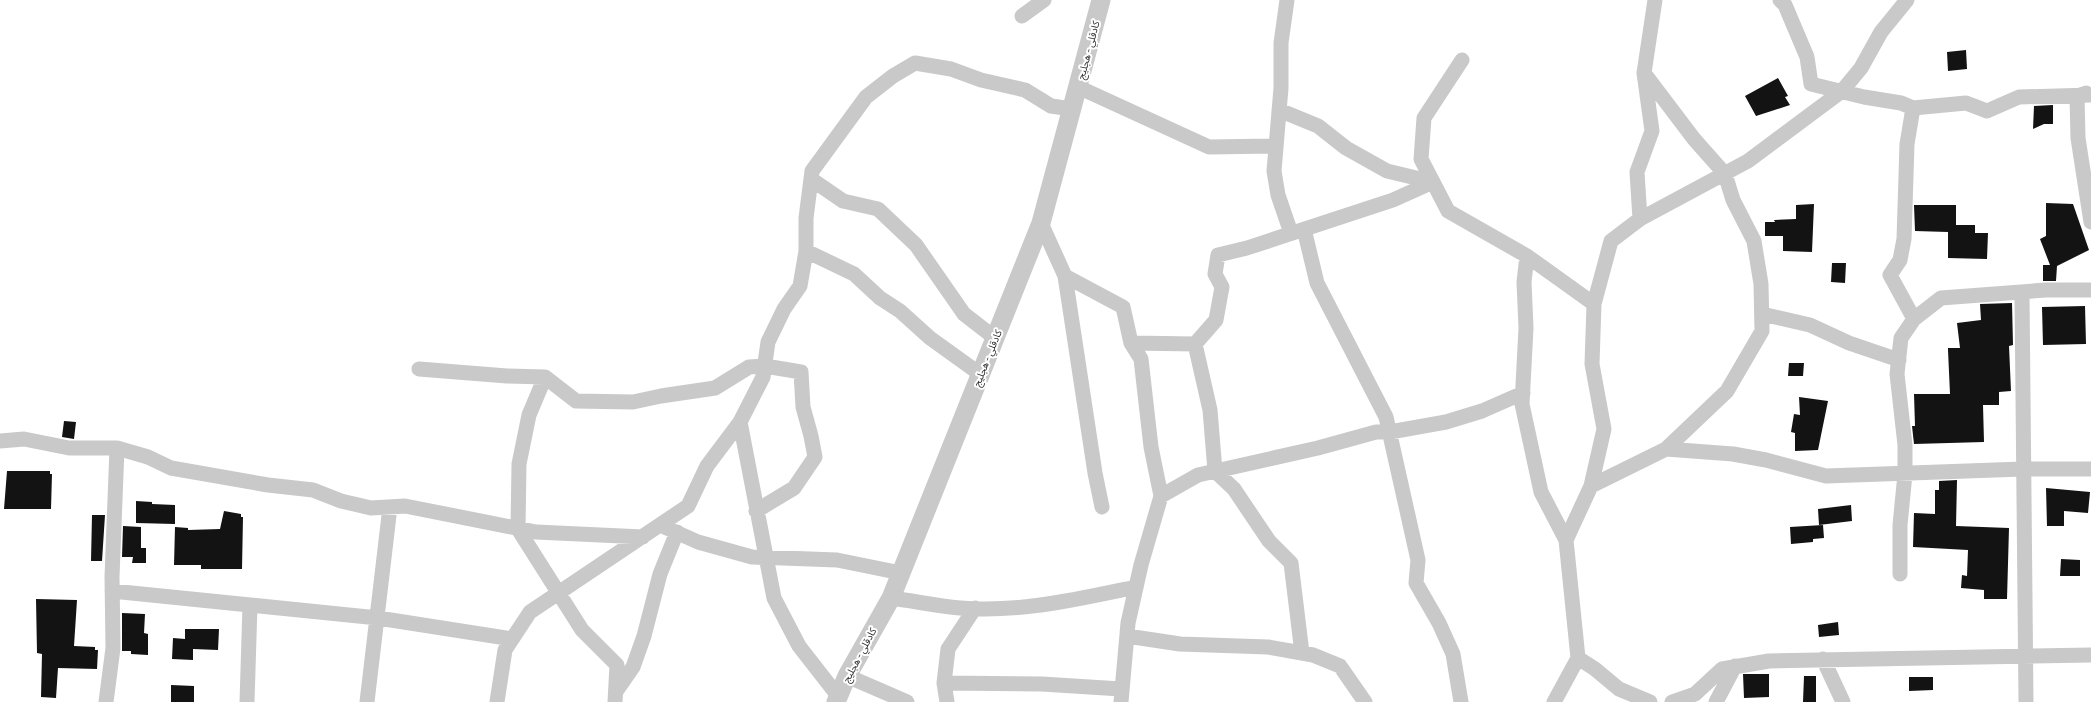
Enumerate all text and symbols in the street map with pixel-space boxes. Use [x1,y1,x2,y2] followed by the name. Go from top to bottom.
[1074,19,1104,81] street label: كادقلي - هجليج
[970,327,1006,389] street label: كادقلي - هجليج
[840,625,881,685] street label: كادقلي - هجليج

